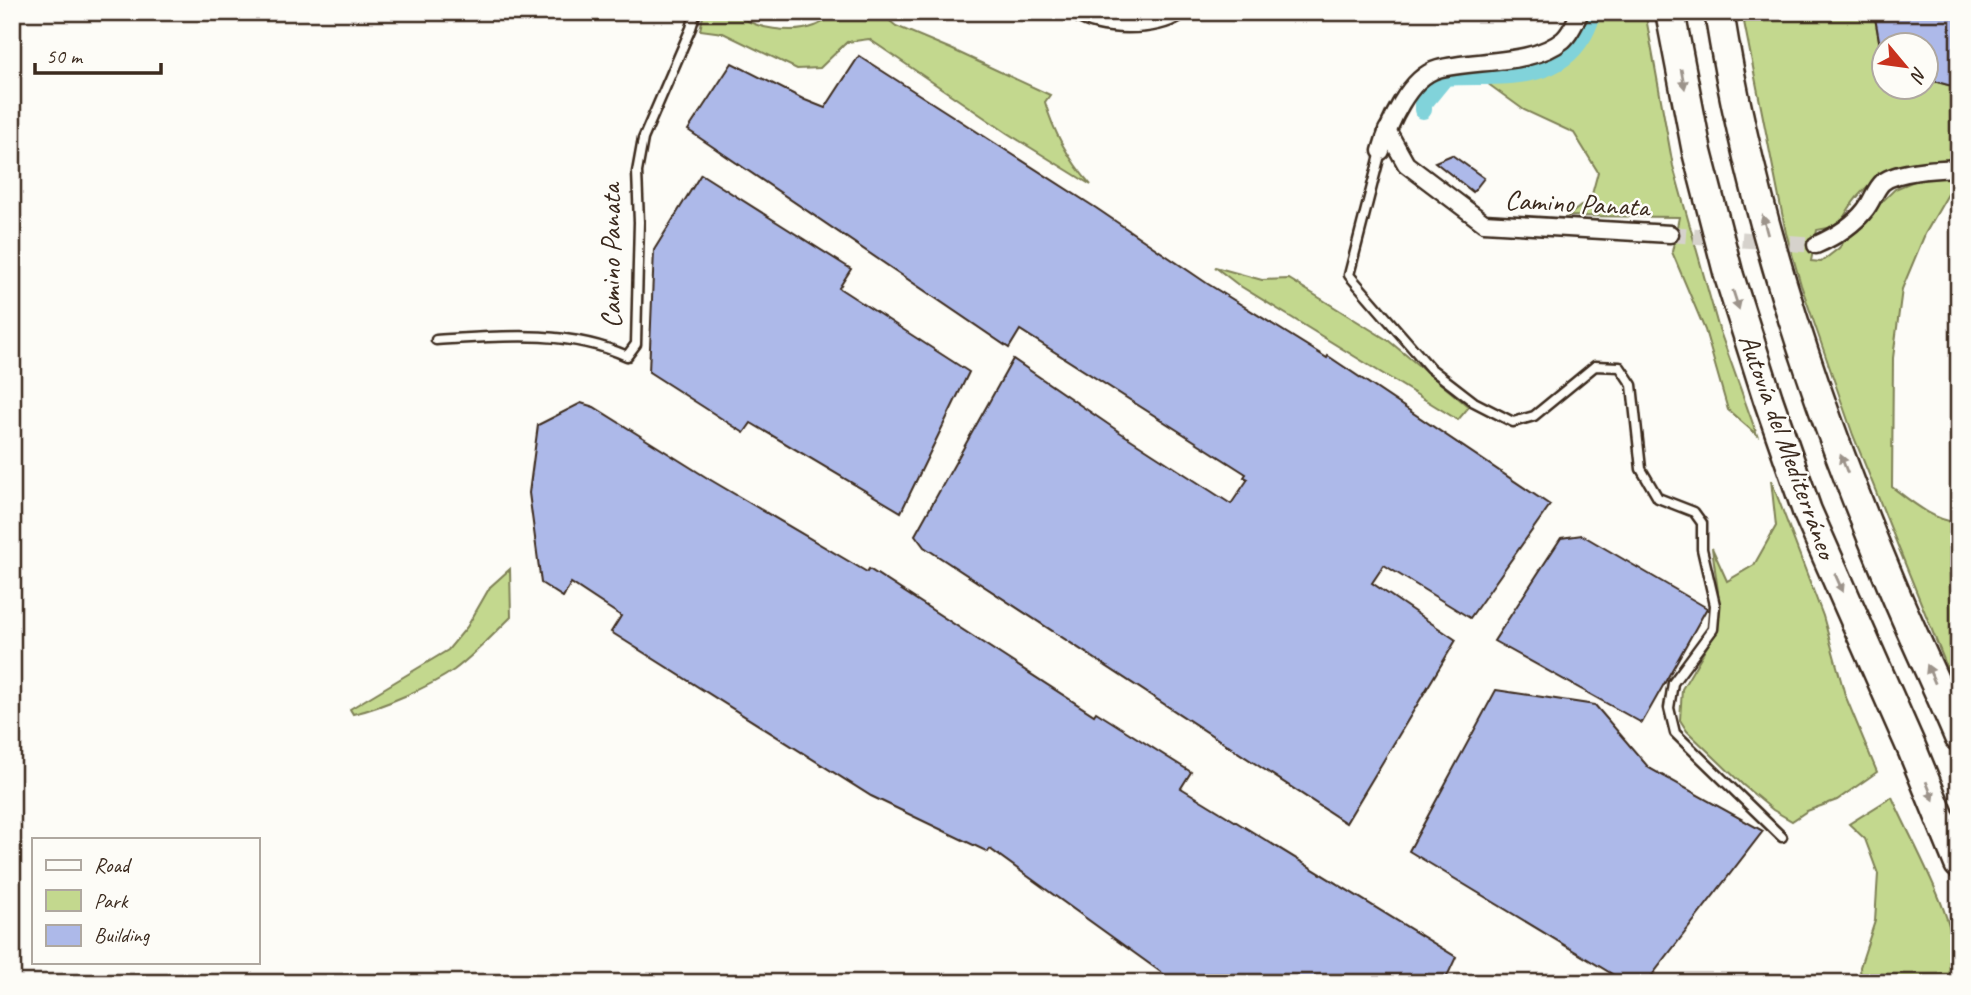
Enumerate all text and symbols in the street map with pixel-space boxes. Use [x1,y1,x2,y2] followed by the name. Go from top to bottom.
[35,32,161,76] scale bar
[1870,32,1940,102] north arrow
[46,43,84,69] text: 50 m
[1904,63,1932,88] text: N
[1678,68,1689,90] one-way arrow
[593,181,628,328] street label: Camino Panata
[1504,182,1652,224] street label: Camino Panata
[1759,214,1770,236] one-way arrow
[1732,290,1742,311] one-way arrow
[1731,329,1846,566] street label: Autovía del Mediterráneo
[1838,454,1849,475] one-way arrow
[1833,573,1844,594] one-way arrow
[1925,664,1937,684] one-way arrow
[1924,781,1935,802] one-way arrow
[32,838,259,964] legend
[94,852,133,878] text: Road
[94,888,129,914] text: Park
[94,922,151,948] text: Building

